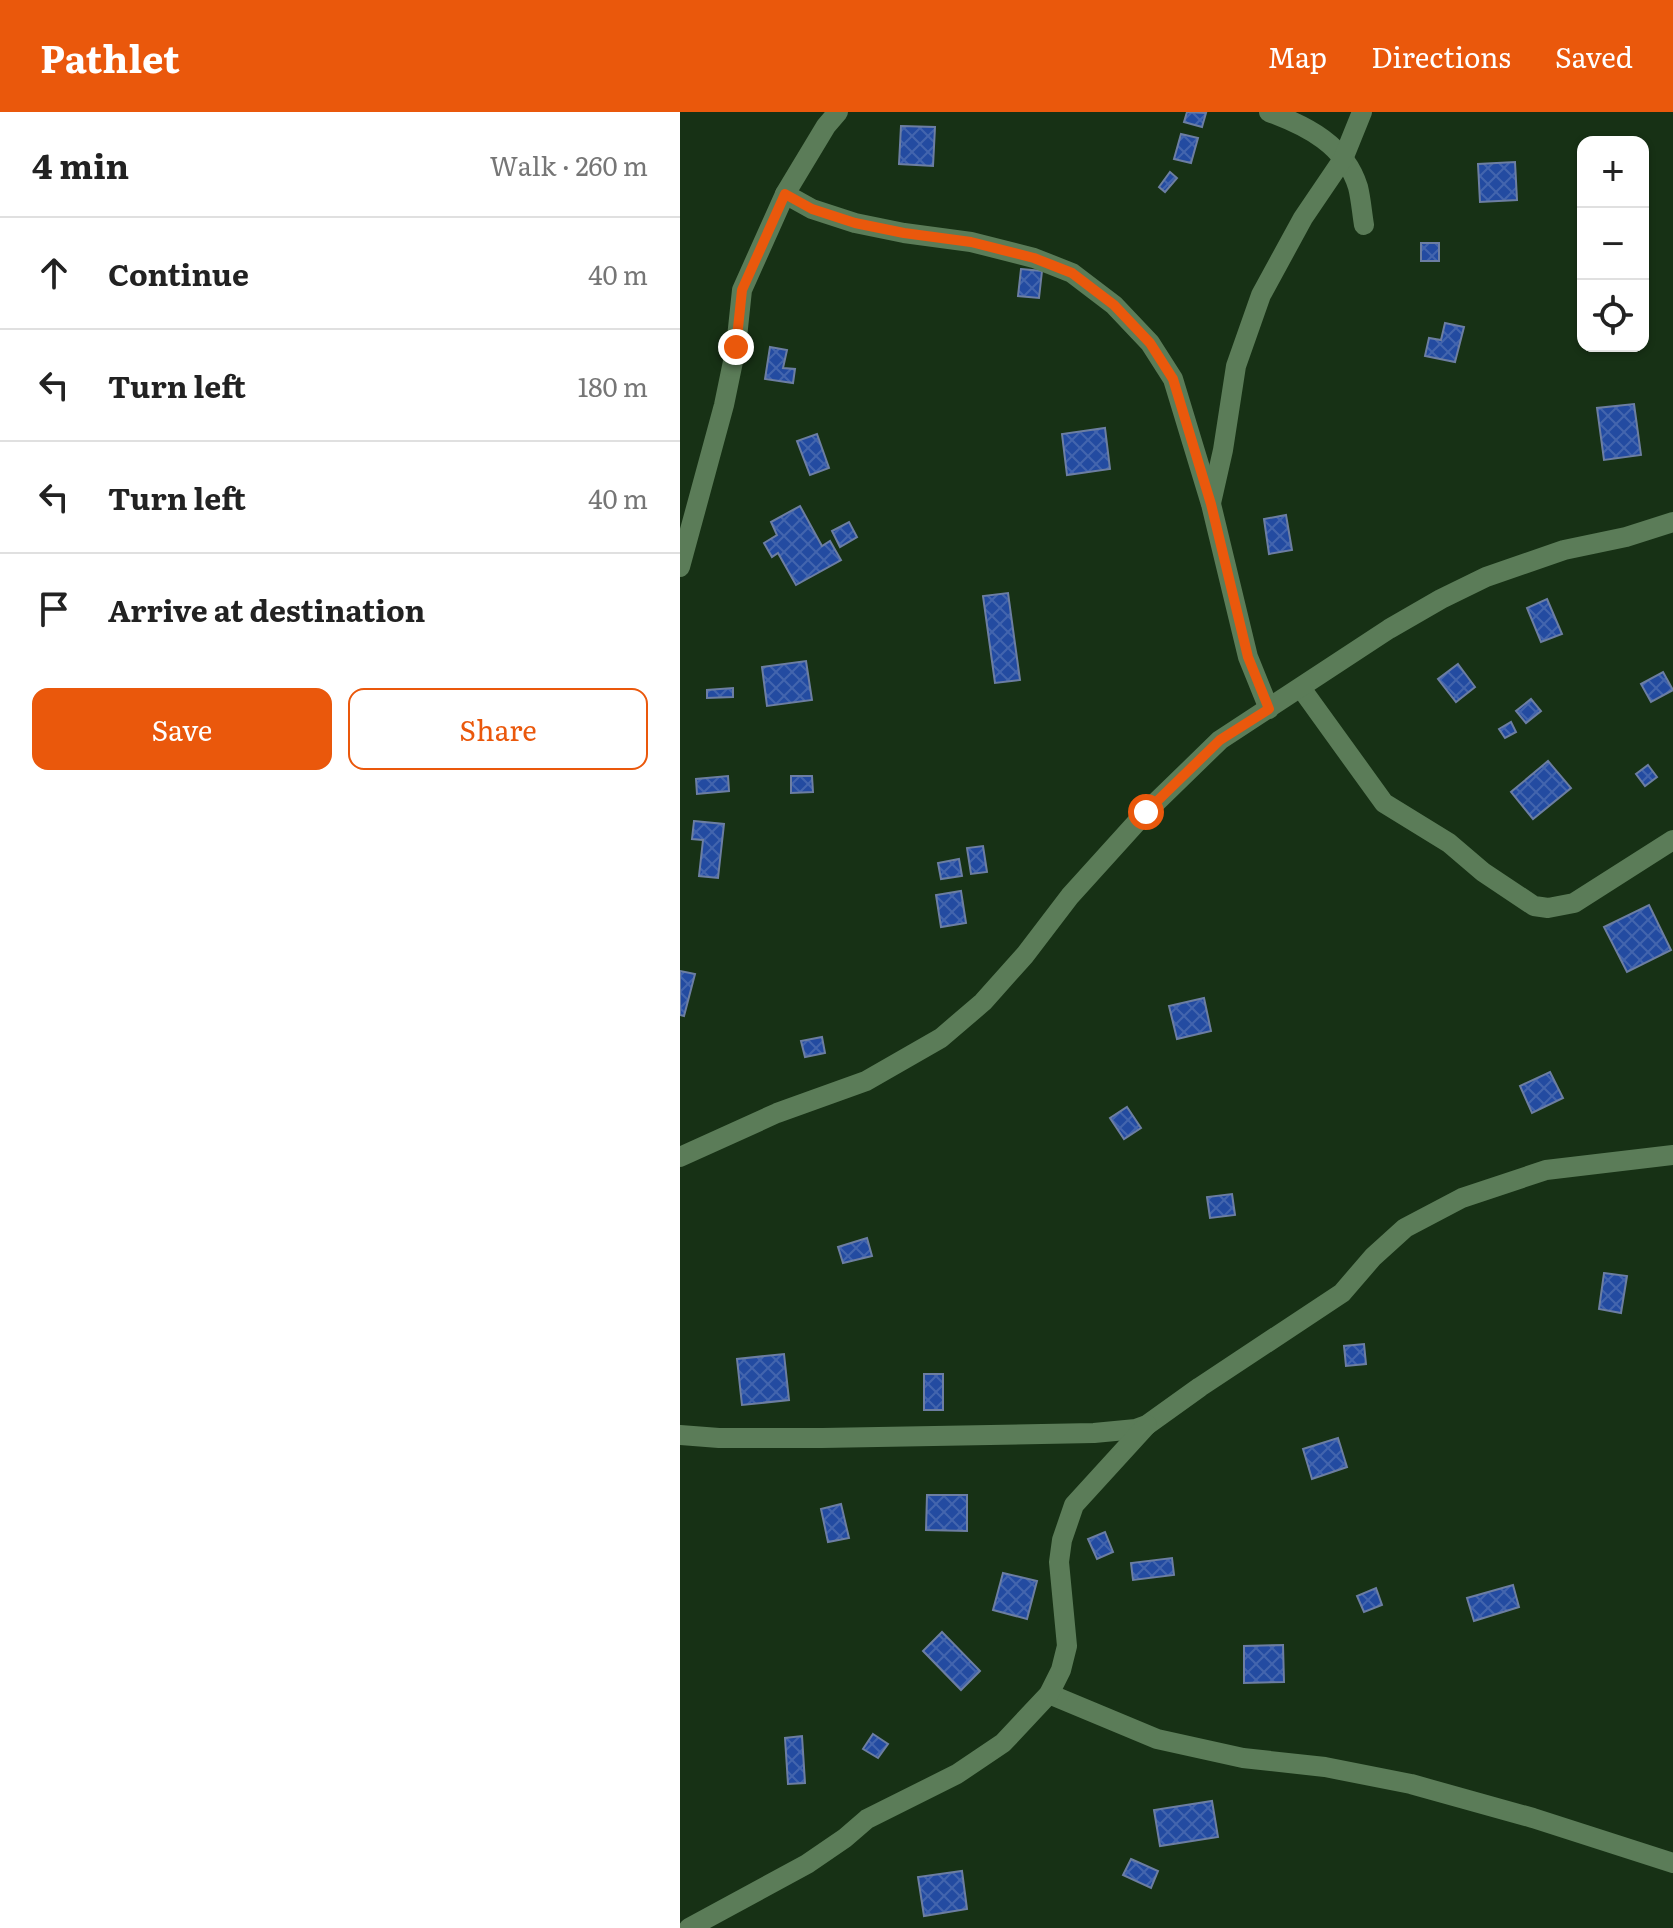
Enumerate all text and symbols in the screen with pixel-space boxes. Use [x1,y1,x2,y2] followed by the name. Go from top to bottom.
[40,28,180,85] text: Pathlet
[1268,35,1327,77] text: Map
[1371,35,1511,77] text: Directions
[1555,35,1633,77] text: Saved
[1577,136,1649,352] map controls
[1577,136,1649,208] button: +
[32,139,129,189] text: 4 min
[490,145,648,184] text: Walk · 260 m
[1577,208,1649,280] button: −
[32,251,76,295] icon: ahead
[108,251,249,295] text: Continue
[588,254,648,293] text: 40 m
[1577,280,1649,352] button: locate
[718,329,754,365] route end
[32,363,76,407] icon: left
[108,363,246,407] text: Turn left
[578,366,648,405] text: 180 m
[32,475,76,519] icon: left
[108,475,246,519] text: Turn left
[588,478,648,517] text: 40 m
[32,587,76,631] icon: arrive
[108,587,425,631] text: Arrive at destination
[32,688,332,770] button: Save
[348,688,648,770] button: Share
[1128,794,1164,830] route start

